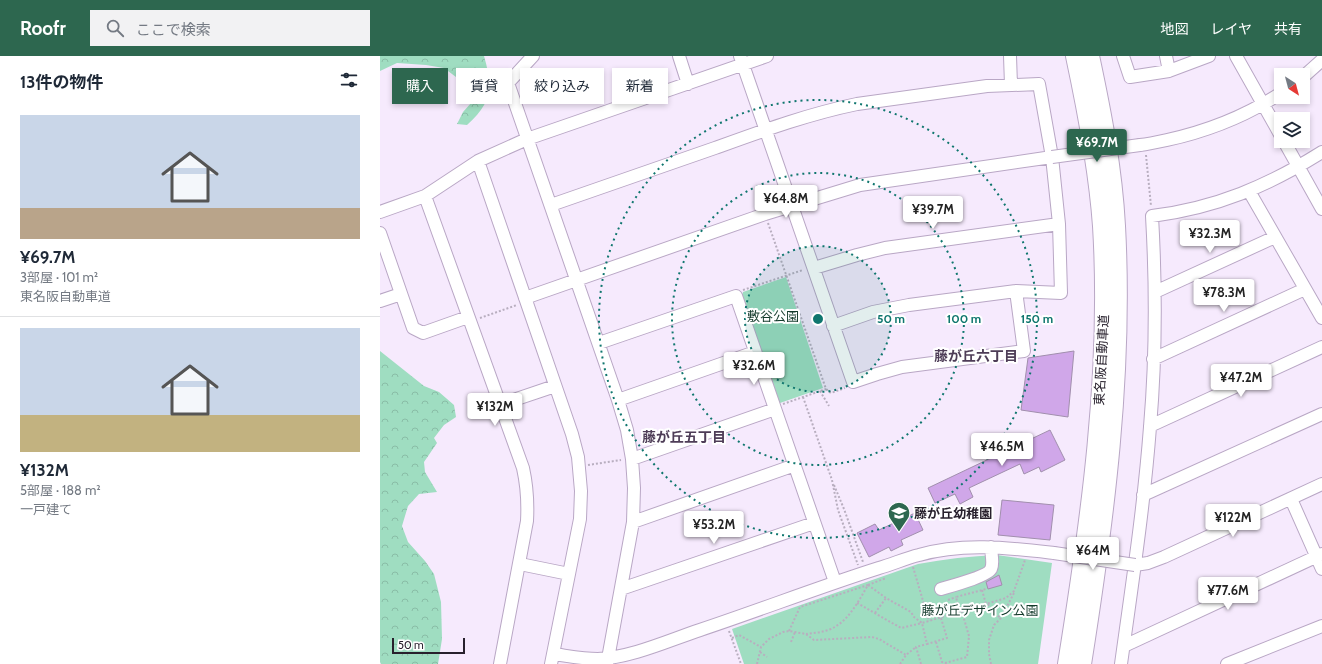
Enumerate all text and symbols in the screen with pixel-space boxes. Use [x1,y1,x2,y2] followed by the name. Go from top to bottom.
[90,10,370,46] search box
[20,17,66,40] text: Roofr
[104,17,126,39] icon: search
[1160,20,1188,38] text: 地図
[1210,20,1252,38] text: レイヤ
[1274,20,1302,38] text: 共有
[136,21,211,39] text: ここで検索
[392,68,448,104] chip: 購入
[456,68,512,104] chip: 賃貸
[520,68,604,104] chip: 絞り込み
[612,68,668,104] chip: 新着
[1274,68,1310,104] north arrow
[1274,68,1310,148] map controls
[338,69,360,91] icon: filters
[20,72,103,92] text: 13件の物件
[1274,112,1310,148] button: layers
[1064,129,1130,163] pin: ¥69.7M
[1076,134,1118,150] text: ¥69.7M
[154,141,226,213] icon: home
[753,185,819,219] pin: ¥64.8M
[764,190,808,206] text: ¥64.8M
[900,196,966,230] pin: ¥39.7M
[912,201,954,217] text: ¥39.7M
[1177,220,1243,254] pin: ¥32.3M
[1189,225,1231,241] text: ¥32.3M
[20,247,75,267] text: ¥69.7M
[20,269,98,285] text: 3部屋 · 101 m²
[1191,279,1257,313] pin: ¥78.3M
[1202,284,1246,300] text: ¥78.3M
[20,288,111,304] text: 東名阪自動車道
[747,308,799,324] park label: 敷谷公園
[877,311,905,326] text: 50 m
[947,311,981,326] text: 100 m
[1021,311,1053,326] text: 150 m
[811,312,825,326] centre of rings
[1091,314,1111,406] street label: 東名阪自動車道
[934,347,1018,365] district label: 藤が丘六丁目
[721,352,787,386] pin: ¥32.6M
[154,354,226,426] icon: home
[733,357,775,373] text: ¥32.6M
[1208,364,1274,398] pin: ¥47.2M
[1220,369,1262,385] text: ¥47.2M
[467,393,523,427] pin: ¥132M
[476,398,514,414] text: ¥132M
[642,428,726,446] district label: 藤が丘五丁目
[969,433,1035,467] pin: ¥46.5M
[980,438,1024,454] text: ¥46.5M
[20,460,69,480] text: ¥132M
[20,482,101,498] text: 5部屋 · 188 m²
[886,500,912,533] school or university icon: 藤が丘幼稚園
[20,501,72,517] text: 一戸建て
[1205,504,1261,538] pin: ¥122M
[914,505,992,521] place label: 藤が丘幼稚園
[1214,509,1252,525] text: ¥122M
[681,511,747,545] pin: ¥53.2M
[693,516,735,532] text: ¥53.2M
[1069,537,1117,571] pin: ¥64M
[1076,542,1110,558] text: ¥64M
[1195,577,1261,611] pin: ¥77.6M
[1207,582,1249,598] text: ¥77.6M
[921,602,1039,618] park label: 藤が丘デザイン公園
[392,636,465,655] scale bar
[398,638,424,652] text: 50 m

